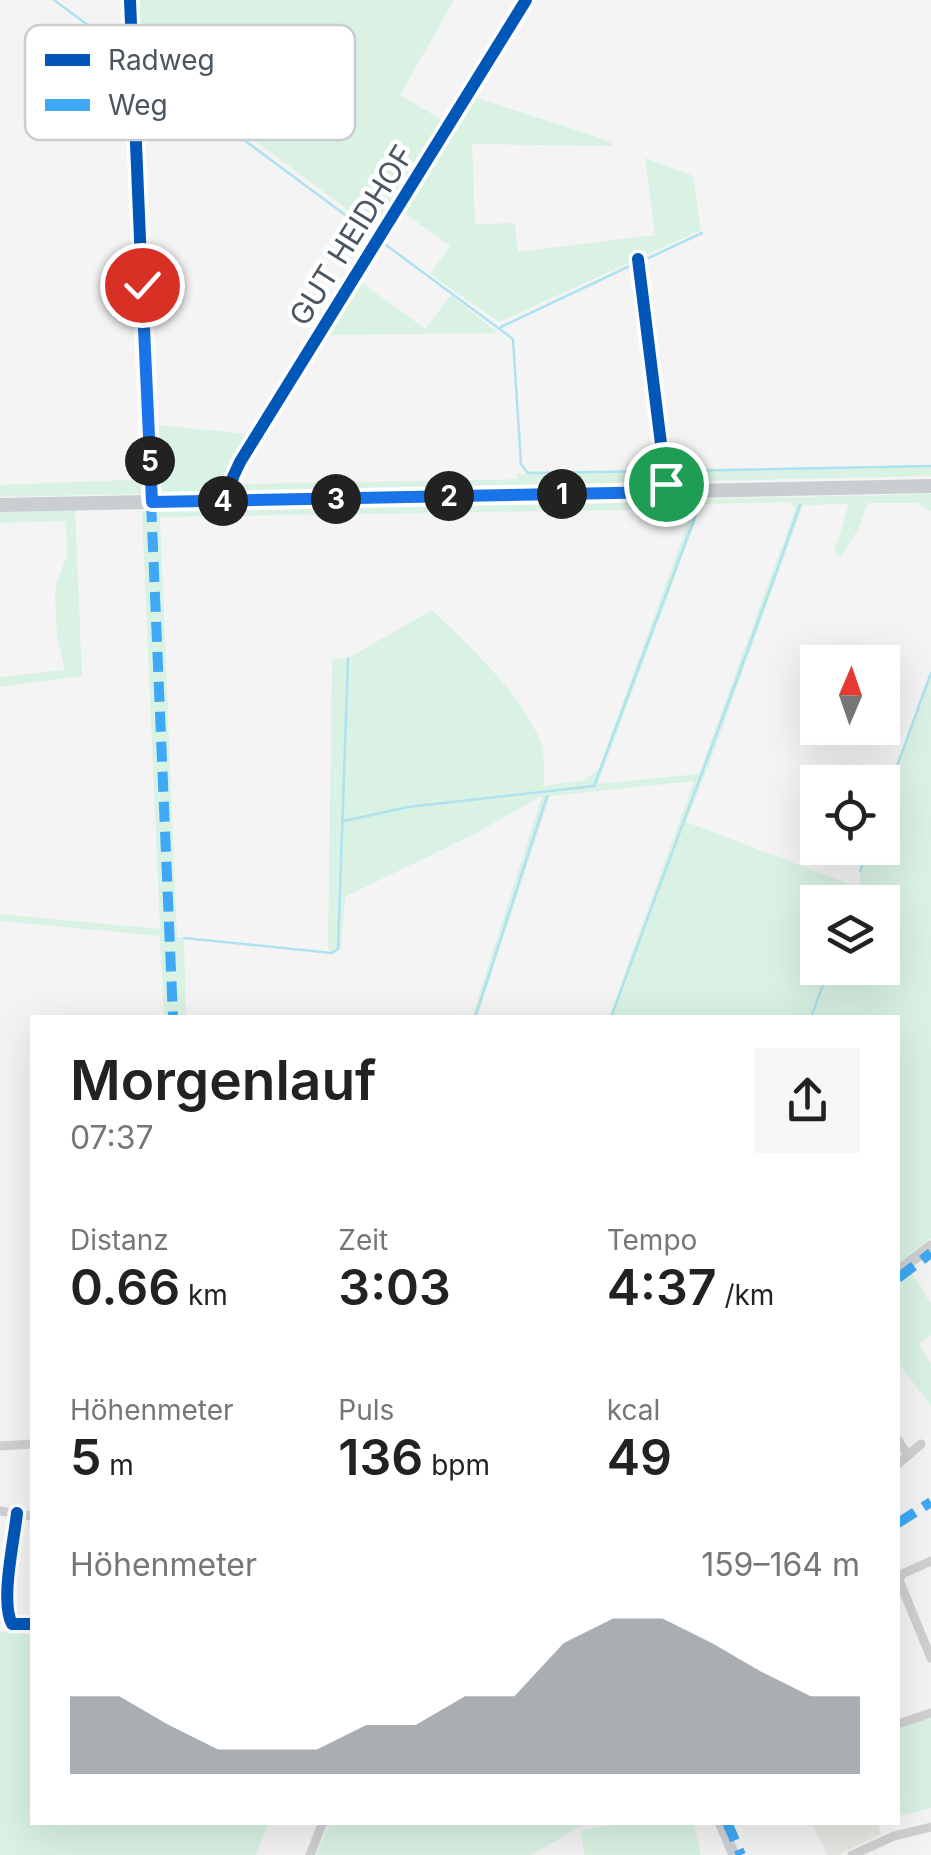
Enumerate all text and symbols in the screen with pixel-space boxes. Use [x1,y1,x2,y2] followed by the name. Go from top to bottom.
[25,25,355,140] legend
[108,43,215,77] text: Radweg
[108,88,168,122] text: Weg
[281,138,421,332] street label: GUT HEIDHOF
[100,243,185,328] pin
[115,258,170,313] icon: check
[125,436,175,486] pin: 5
[624,442,709,527] pin
[141,444,159,478] text: 5
[639,457,694,512] icon: arrive
[537,469,587,519] pin: 1
[424,471,474,521] pin: 2
[311,474,361,524] pin: 3
[198,476,248,526] pin: 4
[556,477,568,511] text: 1
[440,479,458,513] text: 2
[327,482,345,516] text: 3
[214,484,232,518] text: 4
[800,645,900,745] north arrow
[800,645,900,985] map controls
[800,765,900,865] button: locate
[800,885,900,985] button: layers
[70,1047,376,1113] text: Morgenlauf
[755,1048,860,1153] button: share
[70,1118,154,1157] text: 07:37
[70,1223,169,1257] text: Distanz
[338,1223,388,1257] text: Zeit
[607,1223,697,1257] text: Tempo
[70,1257,180,1317] text: 0.66
[338,1257,451,1317] text: 3:03
[607,1257,717,1317] text: 4:37
[180,1278,228,1312] text: km
[717,1278,774,1312] text: /km
[70,1393,234,1427] text: Höhenmeter
[338,1393,394,1427] text: Puls
[607,1393,660,1427] text: kcal
[70,1427,101,1487] text: 5
[338,1427,423,1487] text: 136
[607,1427,672,1487] text: 49
[101,1448,134,1482] text: m
[423,1448,490,1482] text: bpm
[70,1545,257,1584] text: Höhenmeter
[701,1545,860,1584] text: 159–164 m

